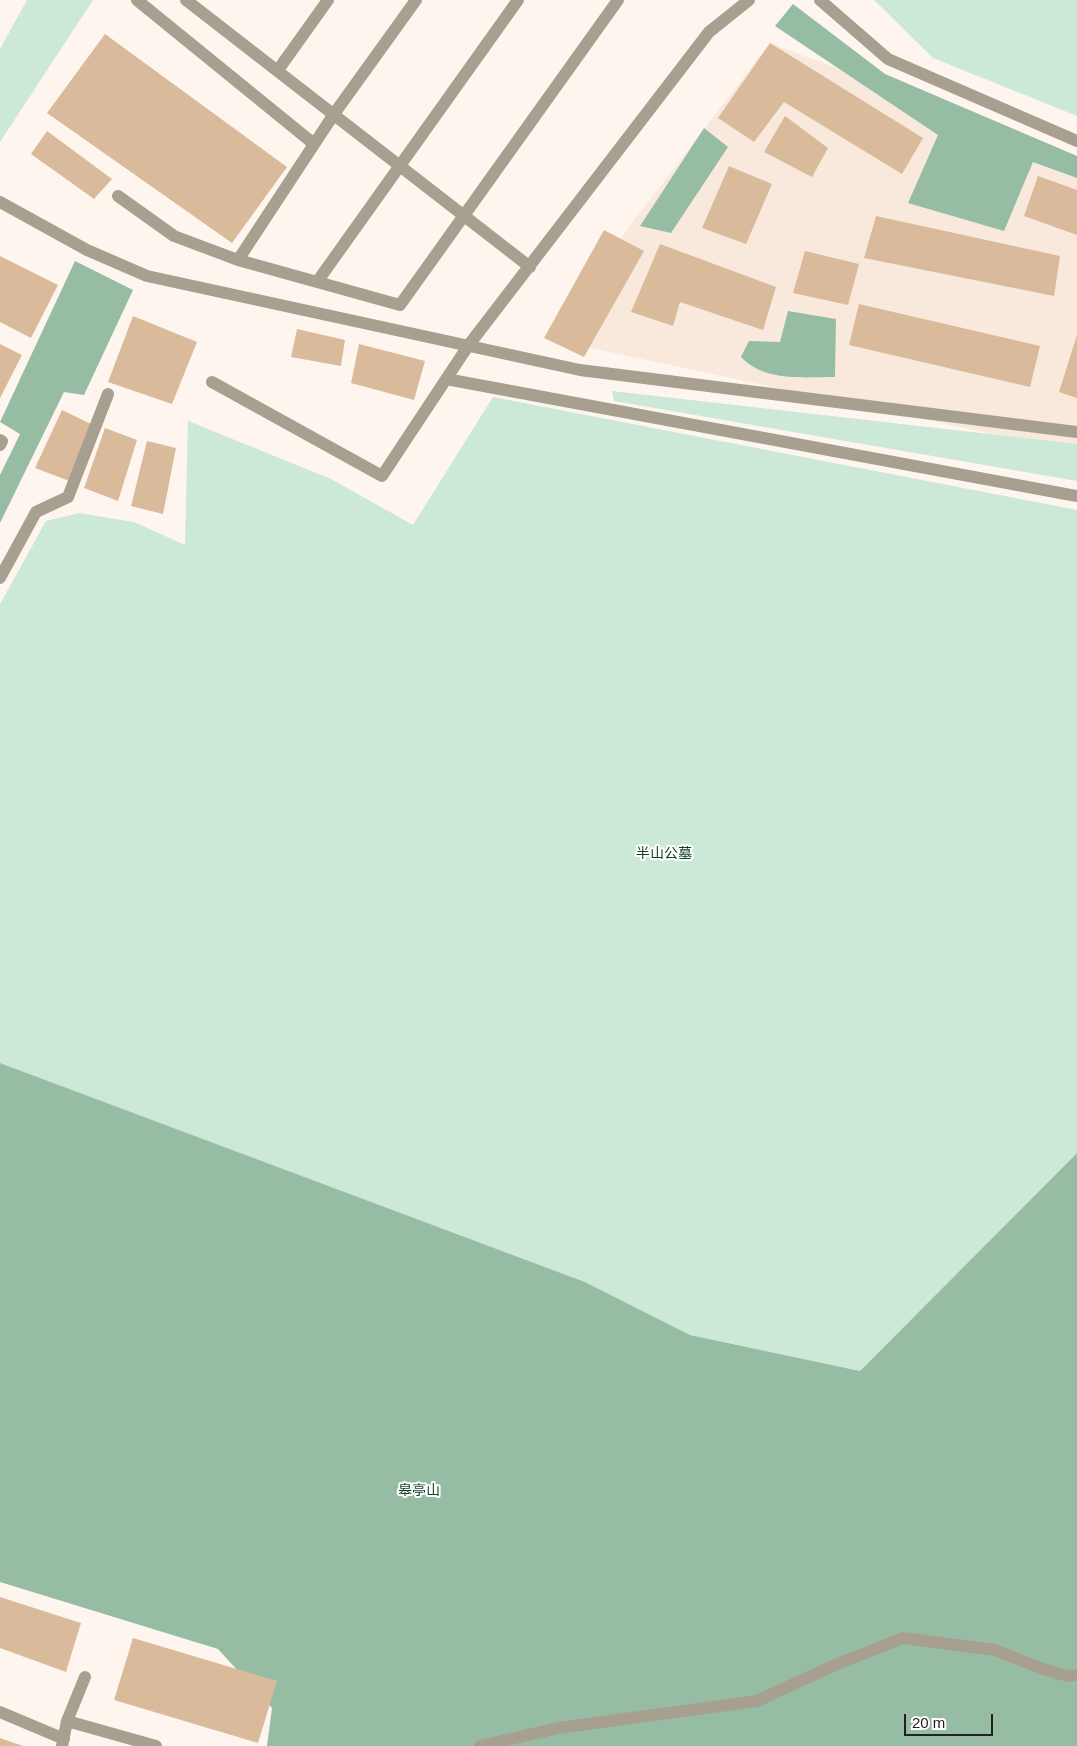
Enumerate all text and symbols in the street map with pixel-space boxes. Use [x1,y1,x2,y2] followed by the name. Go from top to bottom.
[636,846,692,862] park label: 半山公墓
[398,1483,440,1499] park label: 皋亭山
[907,1704,996,1736] scale bar
[912,1714,945,1731] text: 20 m

